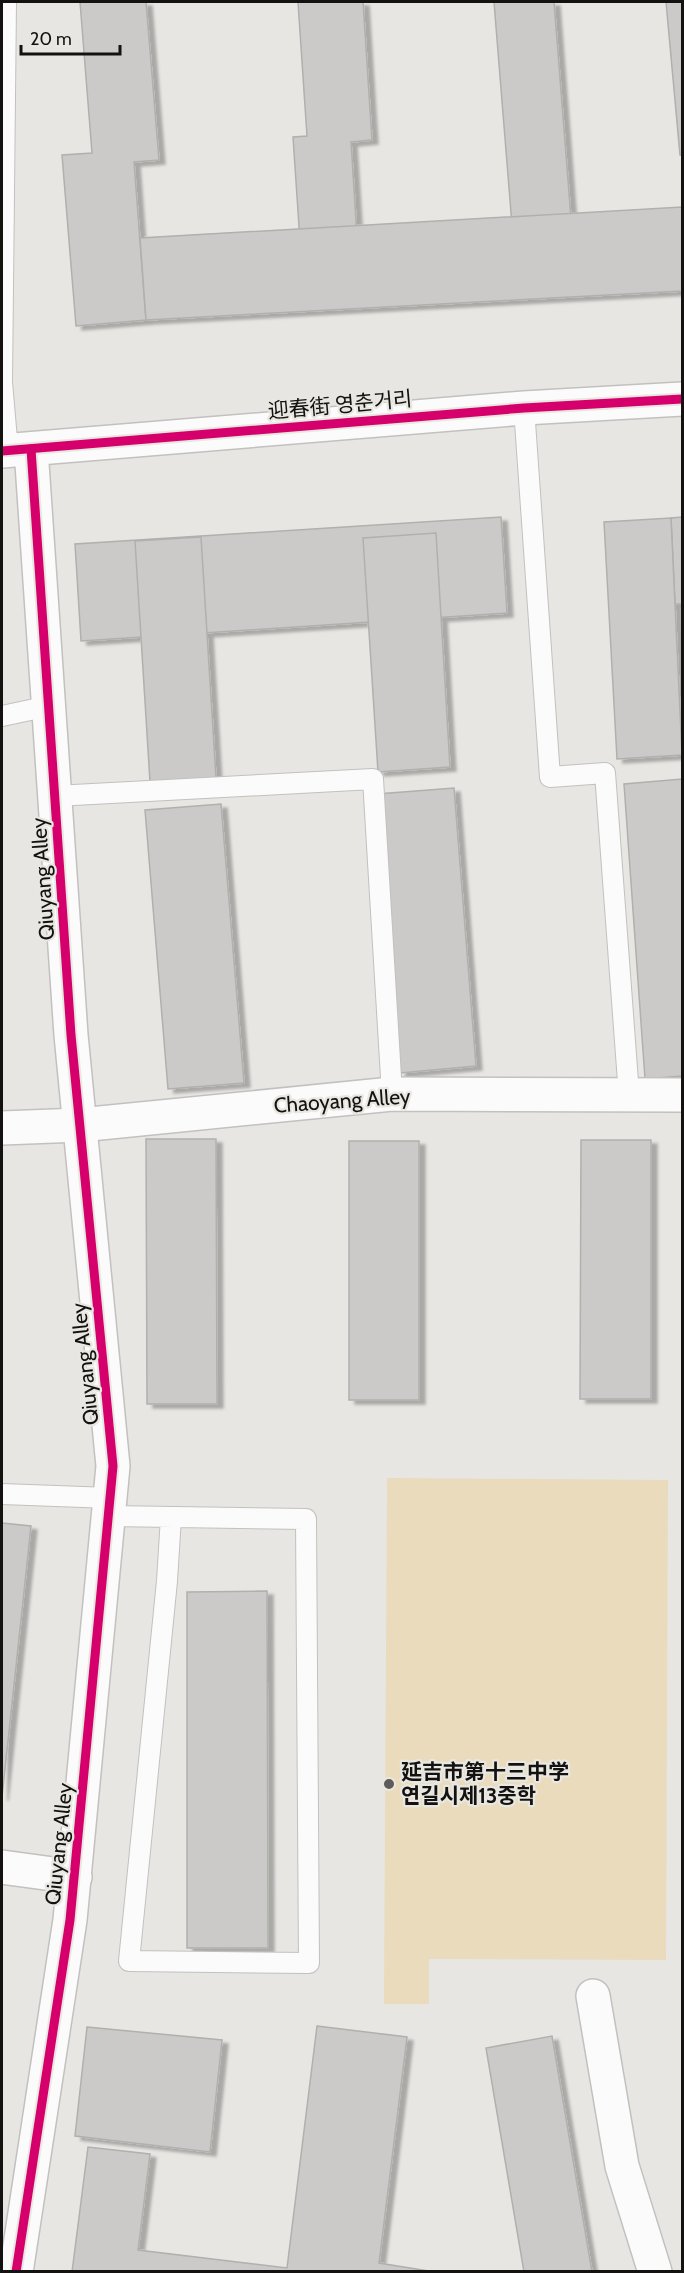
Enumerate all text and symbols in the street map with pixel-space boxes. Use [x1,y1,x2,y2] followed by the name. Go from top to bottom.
[21,18,120,56] scale bar
[30,28,72,50] text: 20 m
[267,386,413,423] street label: 迎春街 영춘거리
[26,817,59,941] street label: Qiuyang Alley
[273,1083,412,1118] street label: Chaoyang Alley
[66,1301,103,1426] street label: Qiuyang Alley
[401,1759,569,1808] place label: 延吉市第十三中学 연길시제13중학
[382,1777,396,1791] marker: 延吉市第十三中学 연길시제13중학
[40,1781,77,1906] street label: Qiuyang Alley

